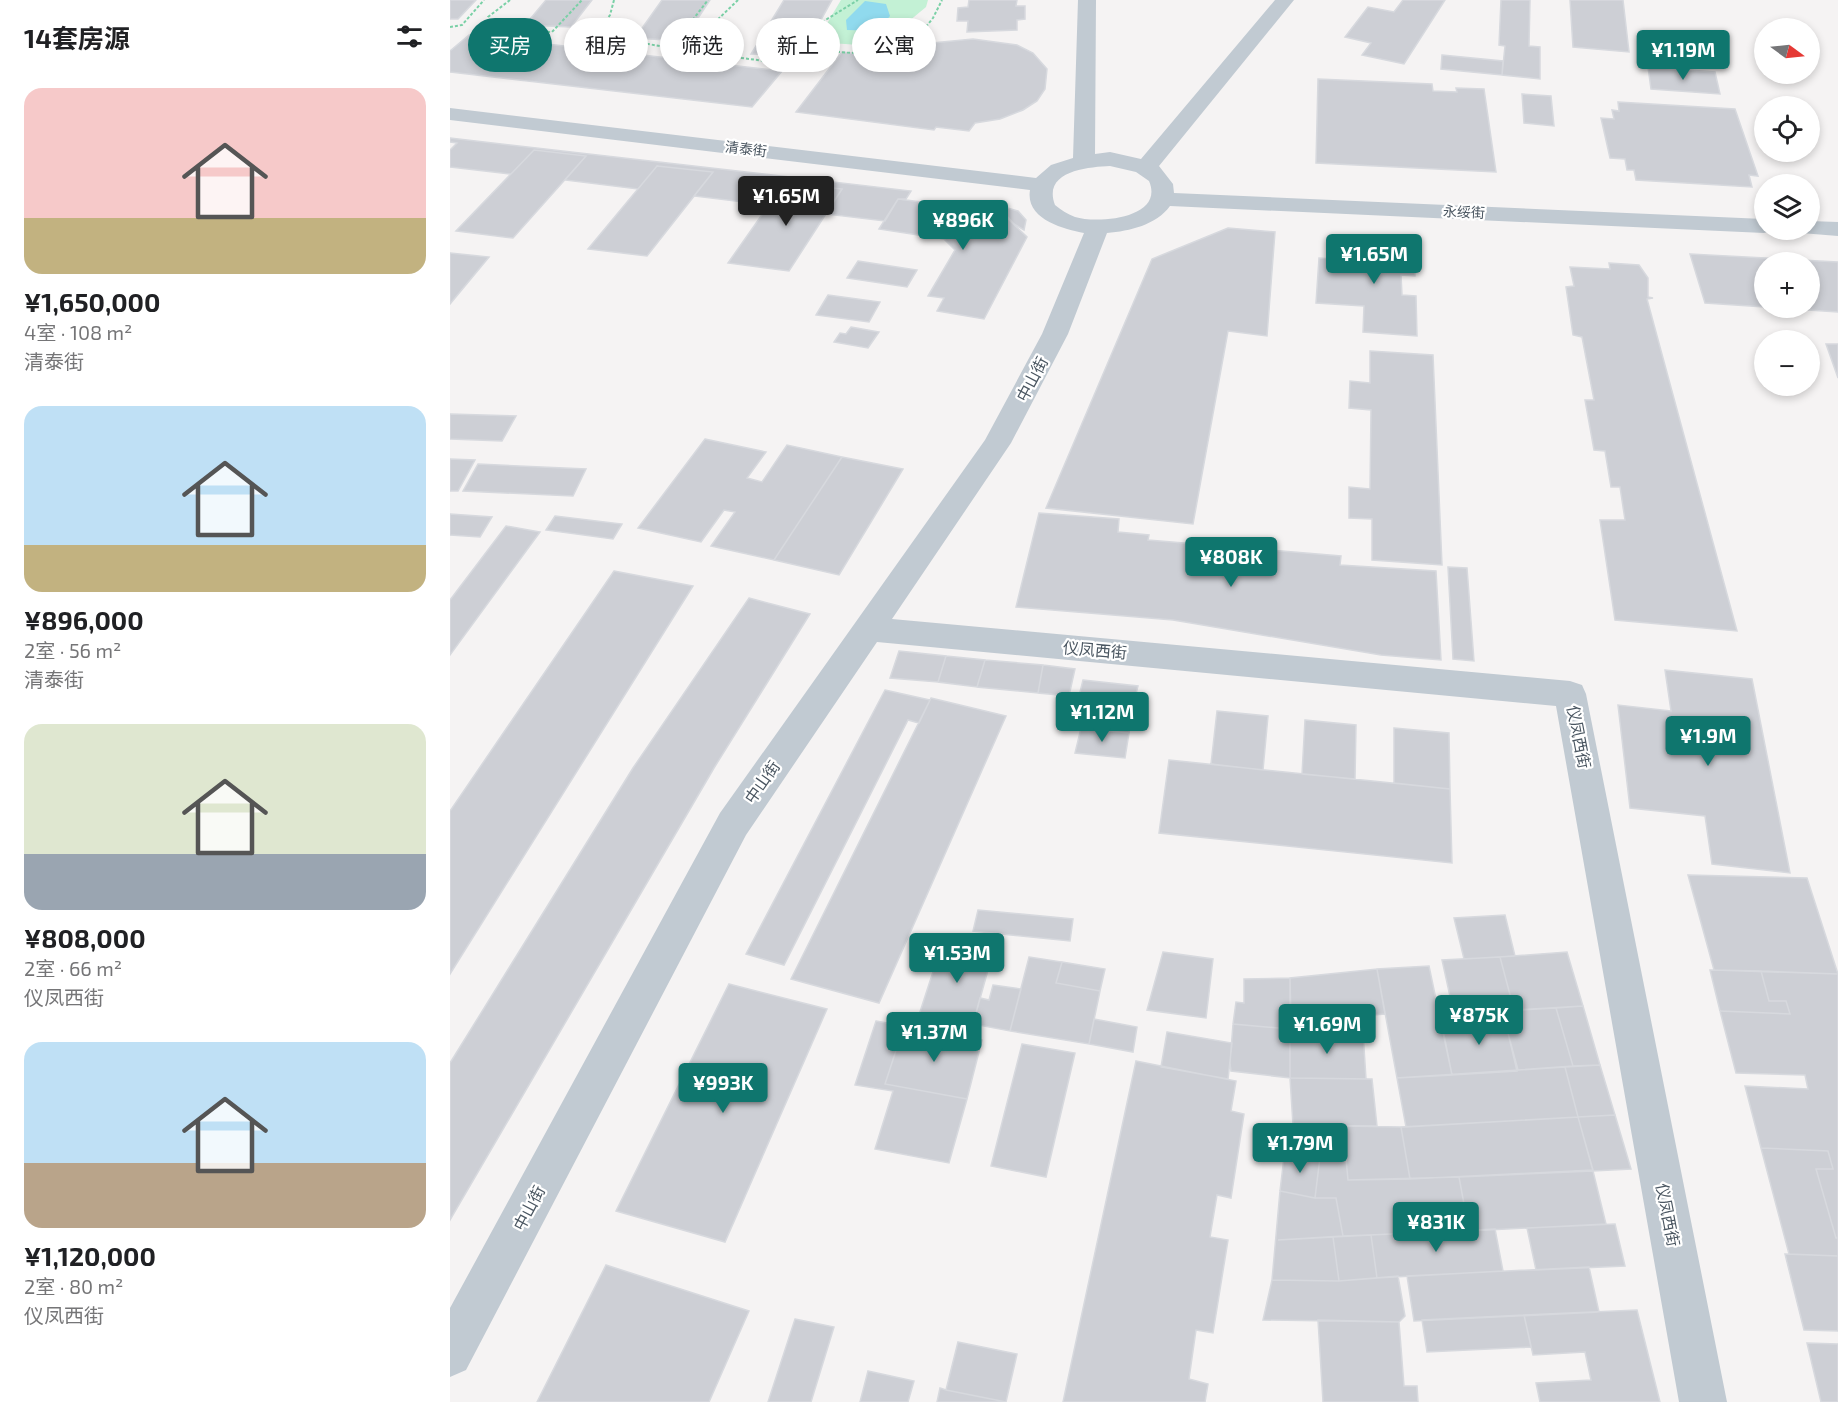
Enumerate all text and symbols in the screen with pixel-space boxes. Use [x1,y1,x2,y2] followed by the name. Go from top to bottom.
[468,18,552,72] chip: 买房
[564,18,648,72] chip: 租房
[660,18,744,72] chip: 筛选
[756,18,840,72] chip: 新上
[852,18,936,72] chip: 公寓
[1754,18,1820,84] north arrow
[1754,18,1820,396] map controls
[393,20,426,53] icon: filters
[24,22,130,53] text: 14套房源
[1634,30,1732,81] pin: ¥1.19M
[1651,37,1715,61] text: ¥1.19M
[1754,96,1820,162] button: locate
[171,127,279,235] icon: home
[724,138,768,159] street label: 清泰街
[1754,174,1820,240] button: layers
[737,176,835,227] pin: ¥1.65M
[752,183,820,207] text: ¥1.65M
[921,200,1005,251] pin: ¥896K
[1443,202,1485,221] street label: 永绥街
[932,207,994,231] text: ¥896K
[1325,234,1423,285] pin: ¥1.65M
[1340,241,1408,265] text: ¥1.65M
[1754,252,1820,318] button: +
[24,286,160,317] text: ¥1,650,000
[24,320,132,344] text: 4室 · 108 m²
[1754,330,1820,396] button: −
[24,349,84,373] text: 清泰街
[1012,353,1051,404] street label: 中山街
[171,445,279,553] icon: home
[1189,537,1273,588] pin: ¥808K
[1199,544,1263,568] text: ¥808K
[24,604,144,635] text: ¥896,000
[1062,637,1128,662] street label: 仪凤西街
[24,638,121,662] text: 2室 · 56 m²
[24,667,84,691] text: 清泰街
[1053,692,1151,743] pin: ¥1.12M
[1070,699,1134,723] text: ¥1.12M
[1564,704,1595,770] street label: 仪凤西街
[1666,716,1750,767] pin: ¥1.9M
[1680,723,1736,747] text: ¥1.9M
[740,757,783,807] street label: 中山街
[171,763,279,871] icon: home
[24,922,146,953] text: ¥808,000
[908,933,1006,984] pin: ¥1.53M
[923,940,991,964] text: ¥1.53M
[24,956,122,980] text: 2室 · 66 m²
[24,985,104,1009] text: 仪凤西街
[1437,995,1521,1046] pin: ¥875K
[1449,1002,1509,1026] text: ¥875K
[1278,1004,1376,1055] pin: ¥1.69M
[1293,1011,1361,1035] text: ¥1.69M
[885,1012,983,1063] pin: ¥1.37M
[901,1019,968,1043] text: ¥1.37M
[681,1063,765,1114] pin: ¥993K
[693,1070,753,1094] text: ¥993K
[171,1081,279,1189] icon: home
[1251,1123,1349,1174] pin: ¥1.79M
[1267,1130,1333,1154] text: ¥1.79M
[509,1182,548,1233] street label: 中山街
[1653,1182,1684,1248] street label: 仪凤西街
[1394,1202,1478,1253] pin: ¥831K
[1407,1209,1465,1233] text: ¥831K
[24,1240,156,1271] text: ¥1,120,000
[24,1274,123,1298] text: 2室 · 80 m²
[24,1303,104,1327] text: 仪凤西街

